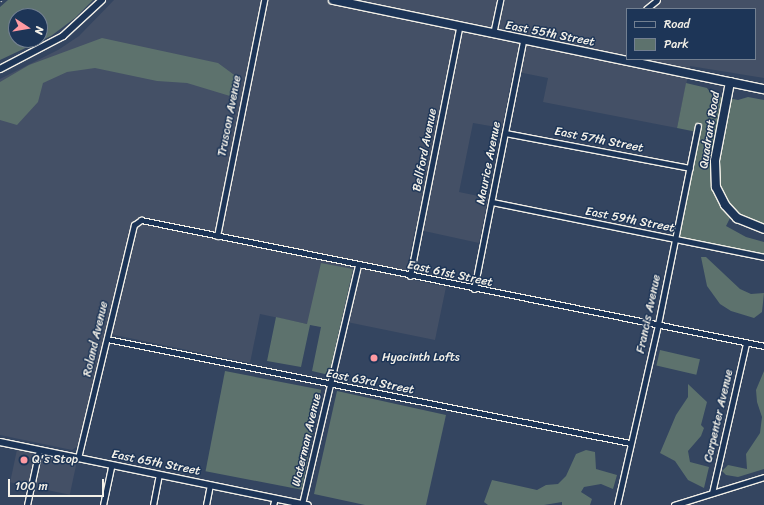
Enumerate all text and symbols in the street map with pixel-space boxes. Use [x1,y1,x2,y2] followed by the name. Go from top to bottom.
[8,8,48,48] north arrow
[626,8,756,60] legend
[664,13,690,35] text: Road
[504,18,596,50] street label: East 55th Street
[29,25,49,36] text: N
[664,33,689,55] text: Park
[215,74,245,158] street label: Truscon Avenue
[697,90,723,170] street label: Quadrant Road
[410,107,440,193] street label: Bellford Avenue
[474,120,504,206] street label: Maurice Avenue
[553,124,645,156] street label: East 57th Street
[584,204,676,236] street label: East 59th Street
[406,258,494,290] street label: East 61st Street
[634,273,664,355] street label: Francis Avenue
[80,300,112,378] street label: Roland Avenue
[382,351,460,365] place label: Hyacinth Lofts
[369,353,379,363] marker: Hyacinth Lofts
[325,366,415,398] street label: East 63rd Street
[701,368,737,464] street label: Carpenter Avenue
[289,392,325,488] street label: Waterman Avenue
[110,447,202,479] street label: East 65th Street
[32,453,78,467] place label: Q's Stop
[19,455,29,465] marker: Q's Stop
[10,471,106,497] scale bar
[15,475,48,497] text: 100 m

